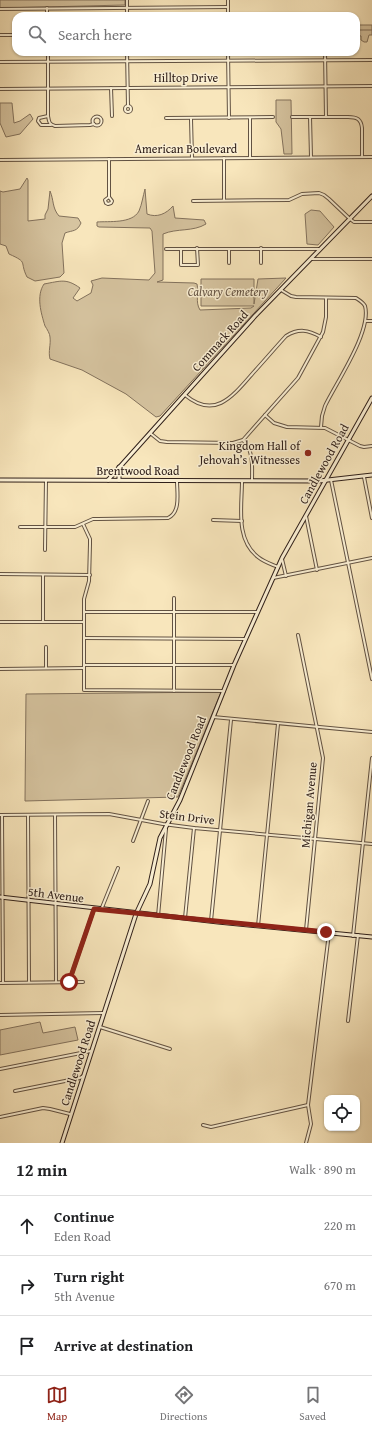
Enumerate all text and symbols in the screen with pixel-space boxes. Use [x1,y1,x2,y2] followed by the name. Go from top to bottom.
[12,12,360,56] search box
[26,23,48,45] icon: search
[58,24,132,45] text: Search here
[154,69,219,86] street label: Hilltop Drive
[135,140,238,157] street label: American Boulevard
[188,283,269,300] park label: Calvary Cemetery
[188,306,252,375] street label: Commack Road
[295,420,353,507] street label: Candlewood Road
[197,437,301,468] place label: Kingdom Hall of Jehovah’s Witnesses
[303,448,313,458] marker: Kingdom Hall of Jehovah’s Witnesses
[97,462,180,479] street label: Brentwood Road
[161,713,210,802] street label: Candlewood Road
[296,761,321,849] street label: Michigan Avenue
[159,805,216,828] street label: Stein Drive
[27,883,85,906] street label: 5th Avenue
[317,923,335,941] route end
[60,973,78,991] route start
[56,1017,100,1108] street label: Candlewood Road
[324,1095,360,1131] map controls
[324,1095,360,1131] button: locate
[16,1157,67,1182] text: 12 min
[289,1160,356,1179] text: Walk · 890 m
[54,1206,115,1227] text: Continue
[16,1215,38,1237] icon: ahead
[324,1216,356,1235] text: 220 m
[54,1227,111,1246] text: Eden Road
[54,1266,125,1287] text: Turn right
[16,1275,38,1297] icon: right
[324,1276,356,1295] text: 670 m
[54,1287,115,1306] text: 5th Avenue
[16,1335,38,1357] icon: arrive
[54,1335,193,1356] text: Arrive at destination
[46,1384,68,1424] tab: Map
[160,1384,207,1424] tab: Directions
[299,1384,326,1424] tab: Saved

